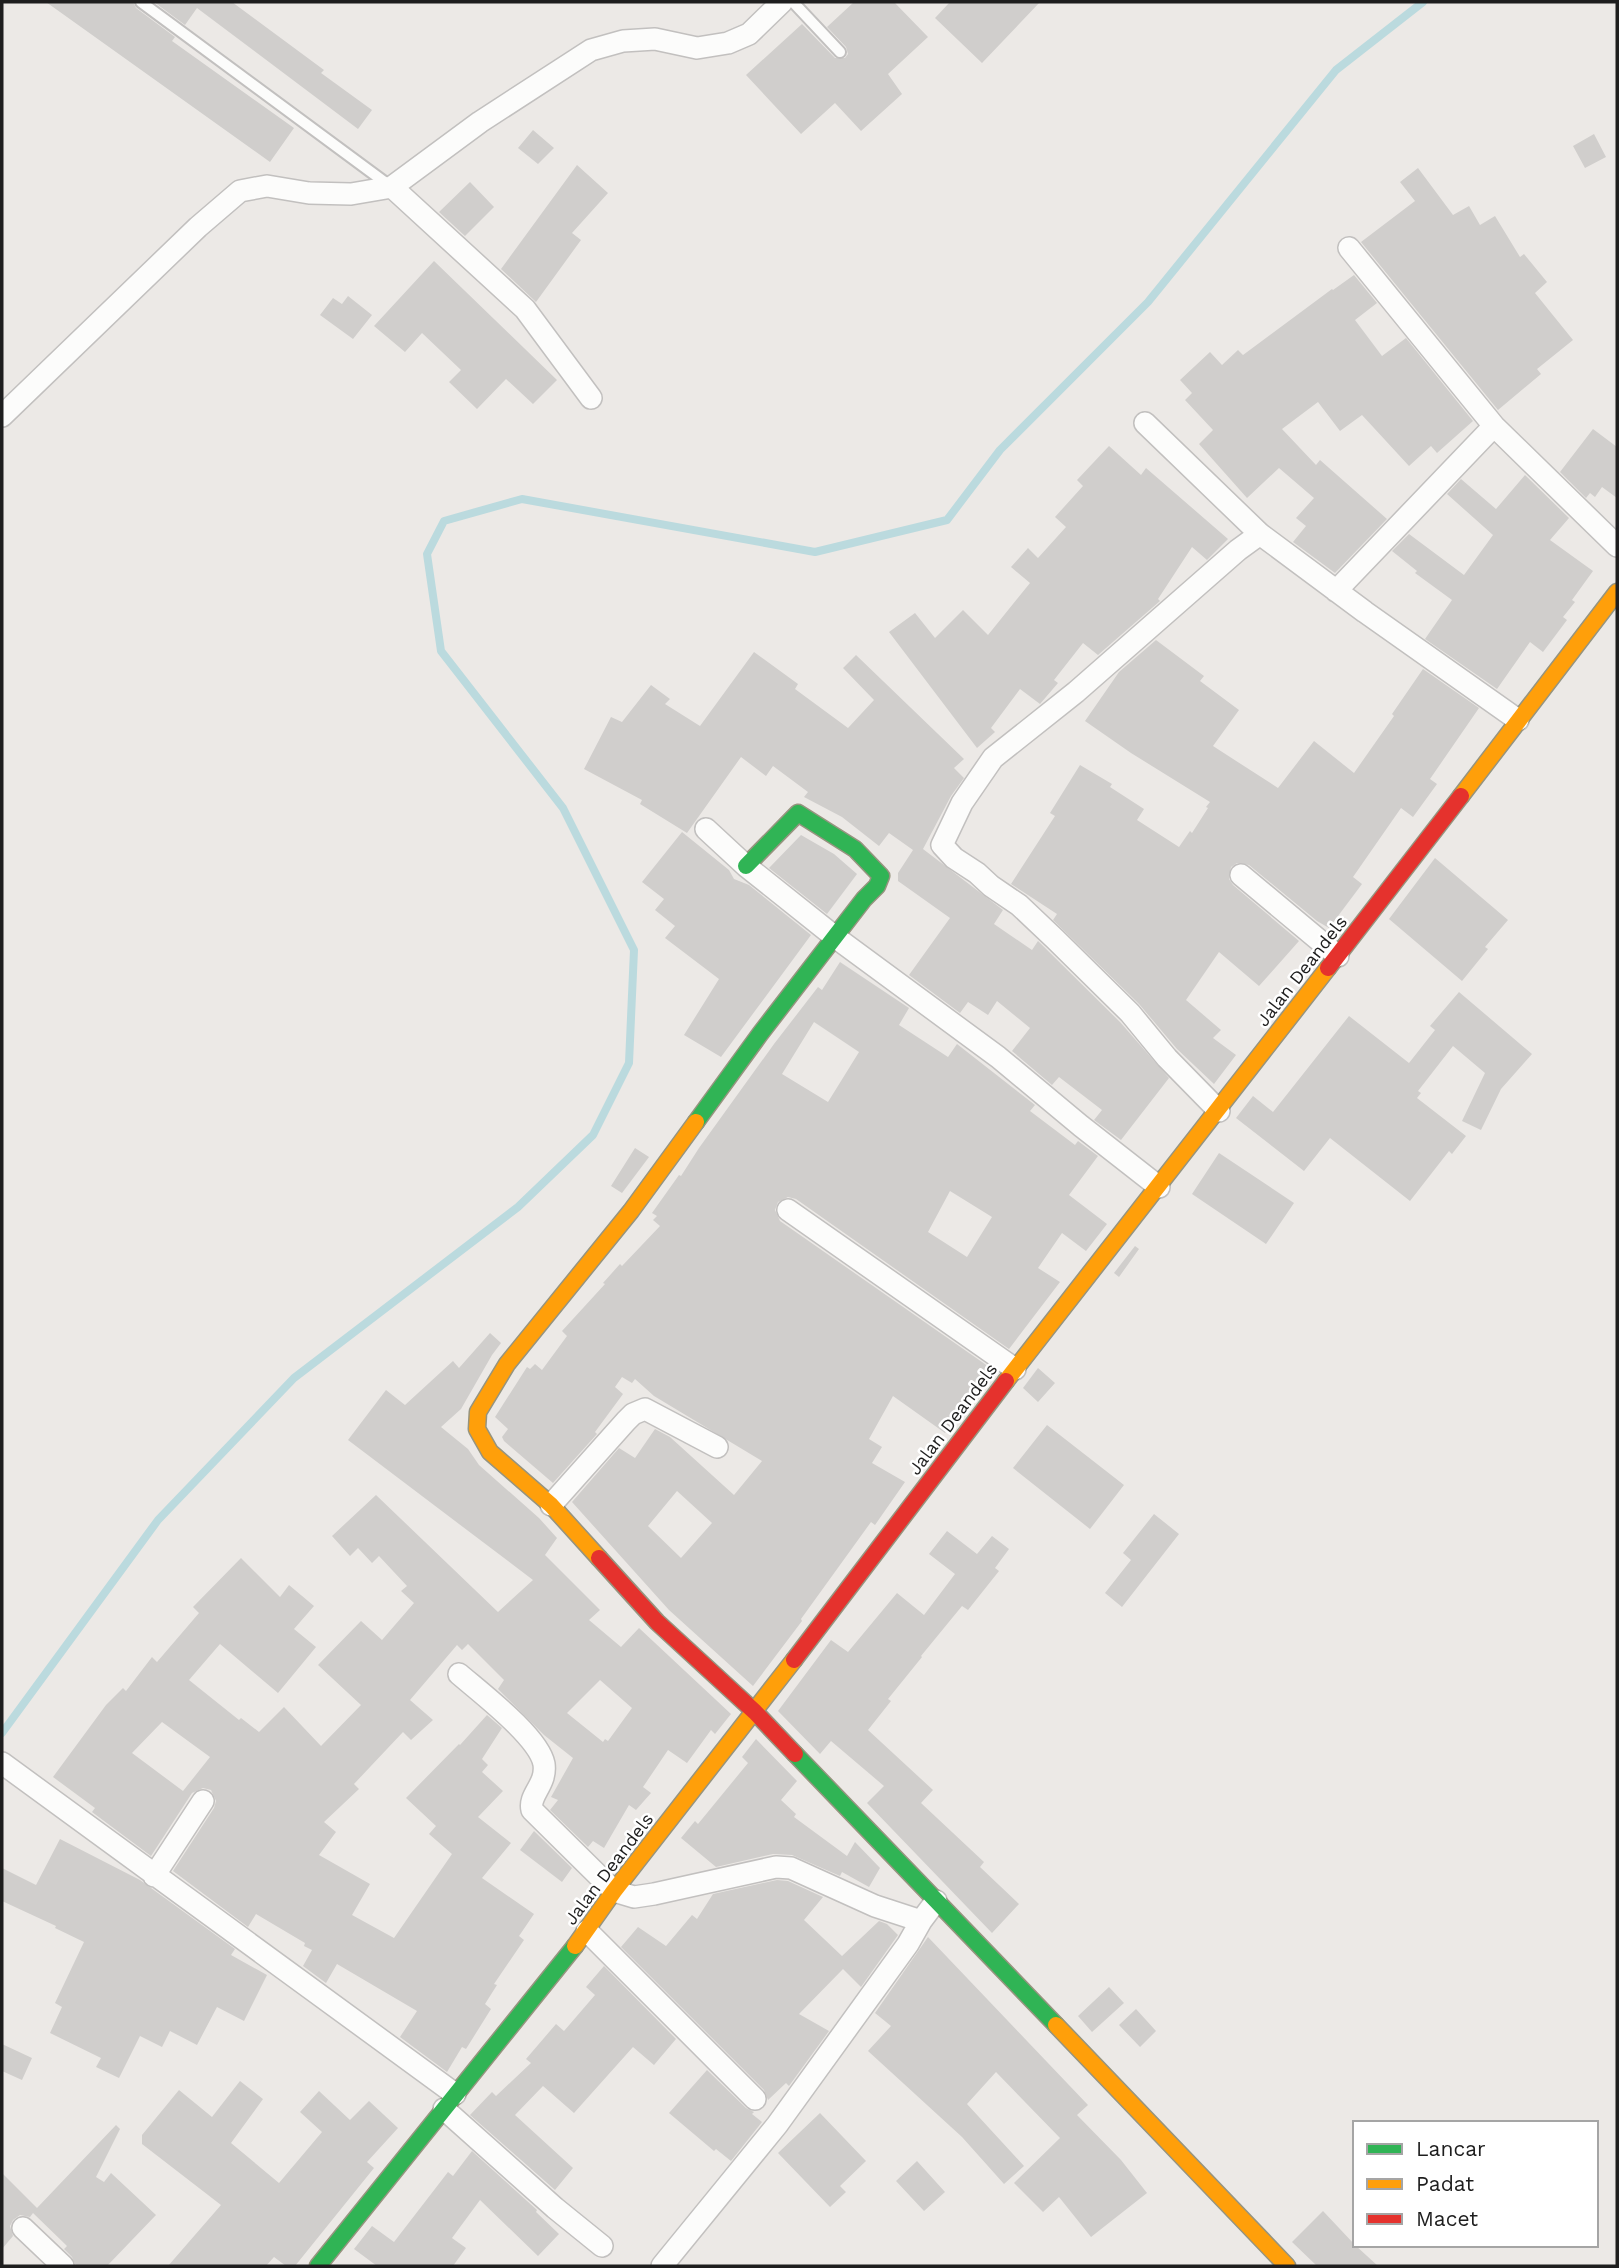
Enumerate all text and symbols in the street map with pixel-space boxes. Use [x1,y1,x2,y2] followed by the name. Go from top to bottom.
[1252,911,1351,1030] street label: Jalan Deandels
[904,1359,1001,1479] street label: Jalan Deandels
[560,1809,657,1929] street label: Jalan Deandels
[1353,2121,1598,2247] legend
[1416,2136,1486,2161] text: Lancar
[1416,2171,1474,2196] text: Padat
[1416,2206,1478,2231] text: Macet

